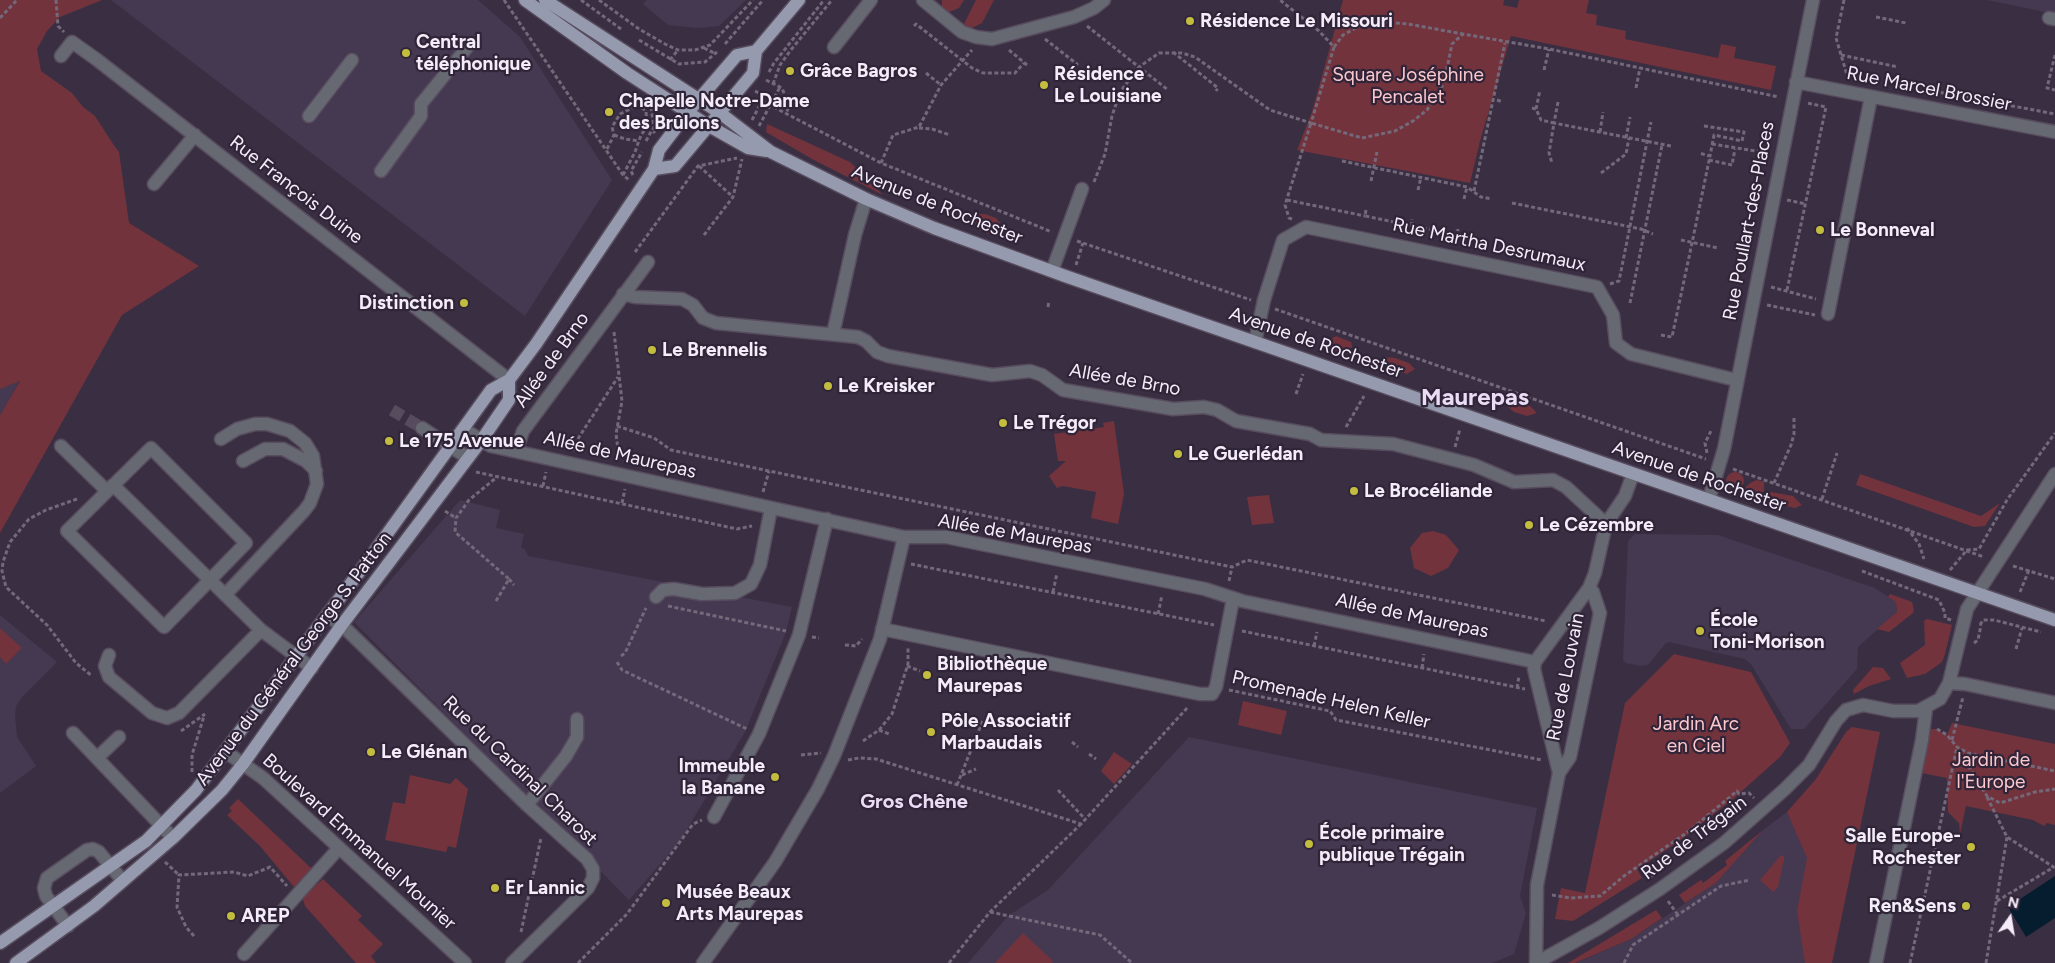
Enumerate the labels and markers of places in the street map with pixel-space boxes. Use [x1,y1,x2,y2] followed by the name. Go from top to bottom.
[1200,10,1393,32] place label: Résidence Le Missouri
[1184,15,1196,27] marker: Résidence Le Missouri
[416,31,531,75] place label: Central téléphonique
[400,47,412,59] marker: Central téléphonique
[800,60,917,82] place label: Grâce Bagros
[1054,63,1162,107] place label: Résidence Le Louisiane
[784,65,796,77] marker: Grâce Bagros
[1038,79,1050,91] marker: Résidence Le Louisiane
[619,90,809,134] place label: Chapelle Notre-Dame des Brûlons
[603,106,615,118] marker: Chapelle Notre-Dame des Brûlons
[1830,219,1935,241] place label: Le Bonneval
[1814,224,1826,236] marker: Le Bonneval
[359,292,454,314] place label: Distinction
[458,297,470,309] marker: Distinction
[662,339,767,361] place label: Le Brennelis
[646,344,658,356] marker: Le Brennelis
[838,375,935,397] place label: Le Kreisker
[822,380,834,392] marker: Le Kreisker
[1013,412,1096,434] place label: Le Trégor
[997,417,1009,429] marker: Le Trégor
[399,430,524,452] place label: Le 175 Avenue
[383,435,395,447] marker: Le 175 Avenue
[1188,443,1303,465] place label: Le Guerlédan
[1172,448,1184,460] marker: Le Guerlédan
[1364,480,1492,502] place label: Le Brocéliande
[1348,485,1360,497] marker: Le Brocéliande
[1539,514,1654,536] place label: Le Cézembre
[1523,519,1535,531] marker: Le Cézembre
[1710,609,1825,653] place label: École Toni-Morison
[1694,625,1706,637] marker: École Toni-Morison
[937,653,1047,697] place label: Bibliothèque Maurepas
[921,669,933,681] marker: Bibliothèque Maurepas
[941,710,1071,754] place label: Pôle Associatif Marbaudais
[925,726,937,738] marker: Pôle Associatif Marbaudais
[381,741,467,763] place label: Le Glénan
[365,746,377,758] marker: Le Glénan
[679,755,765,799] place label: Immeuble la Banane
[769,771,781,783] marker: Immeuble la Banane
[1319,822,1465,866] place label: École primaire publique Trégain
[1845,825,1961,869] place label: Salle Europe- Rochester
[1303,838,1315,850] marker: École primaire publique Trégain
[1965,841,1977,853] marker: Salle Europe- Rochester
[505,877,585,899] place label: Er Lannic
[676,881,803,925] place label: Musée Beaux Arts Maurepas
[489,882,501,894] marker: Er Lannic
[1868,895,1956,917] place label: Ren&Sens
[660,897,672,909] marker: Musée Beaux Arts Maurepas
[1960,900,1972,912] marker: Ren&Sens
[241,905,289,927] place label: AREP
[225,910,237,922] marker: AREP

